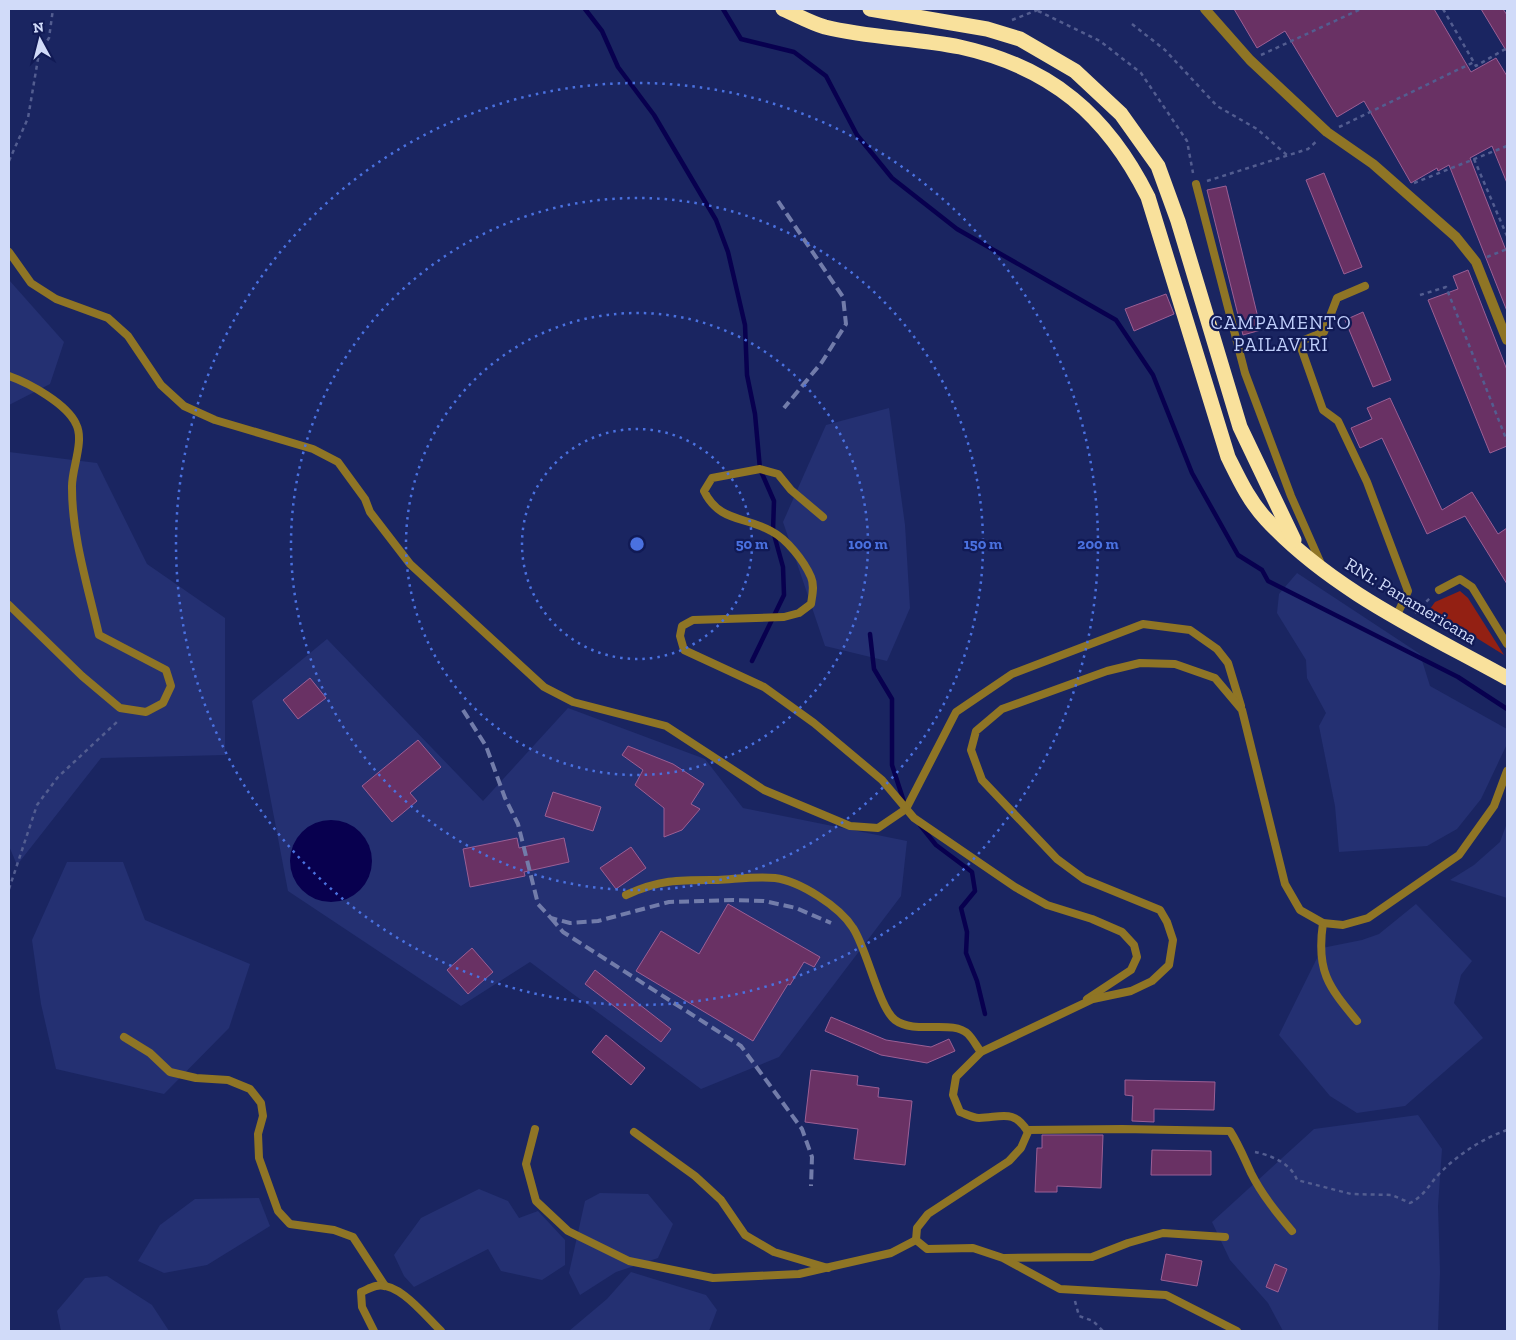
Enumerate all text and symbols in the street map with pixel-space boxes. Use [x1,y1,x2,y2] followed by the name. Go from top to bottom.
[15,15,65,65] north arrow
[32,18,45,37] text: N
[1210,311,1352,356] district label: CAMPAMENTO PAILAVIRI
[628,535,646,553] centre of rings
[736,535,768,553] text: 50 m
[848,535,888,553] text: 100 m
[964,535,1002,553] text: 150 m
[1077,535,1119,553] text: 200 m
[1341,553,1481,649] street label: RN1: Panamericana

